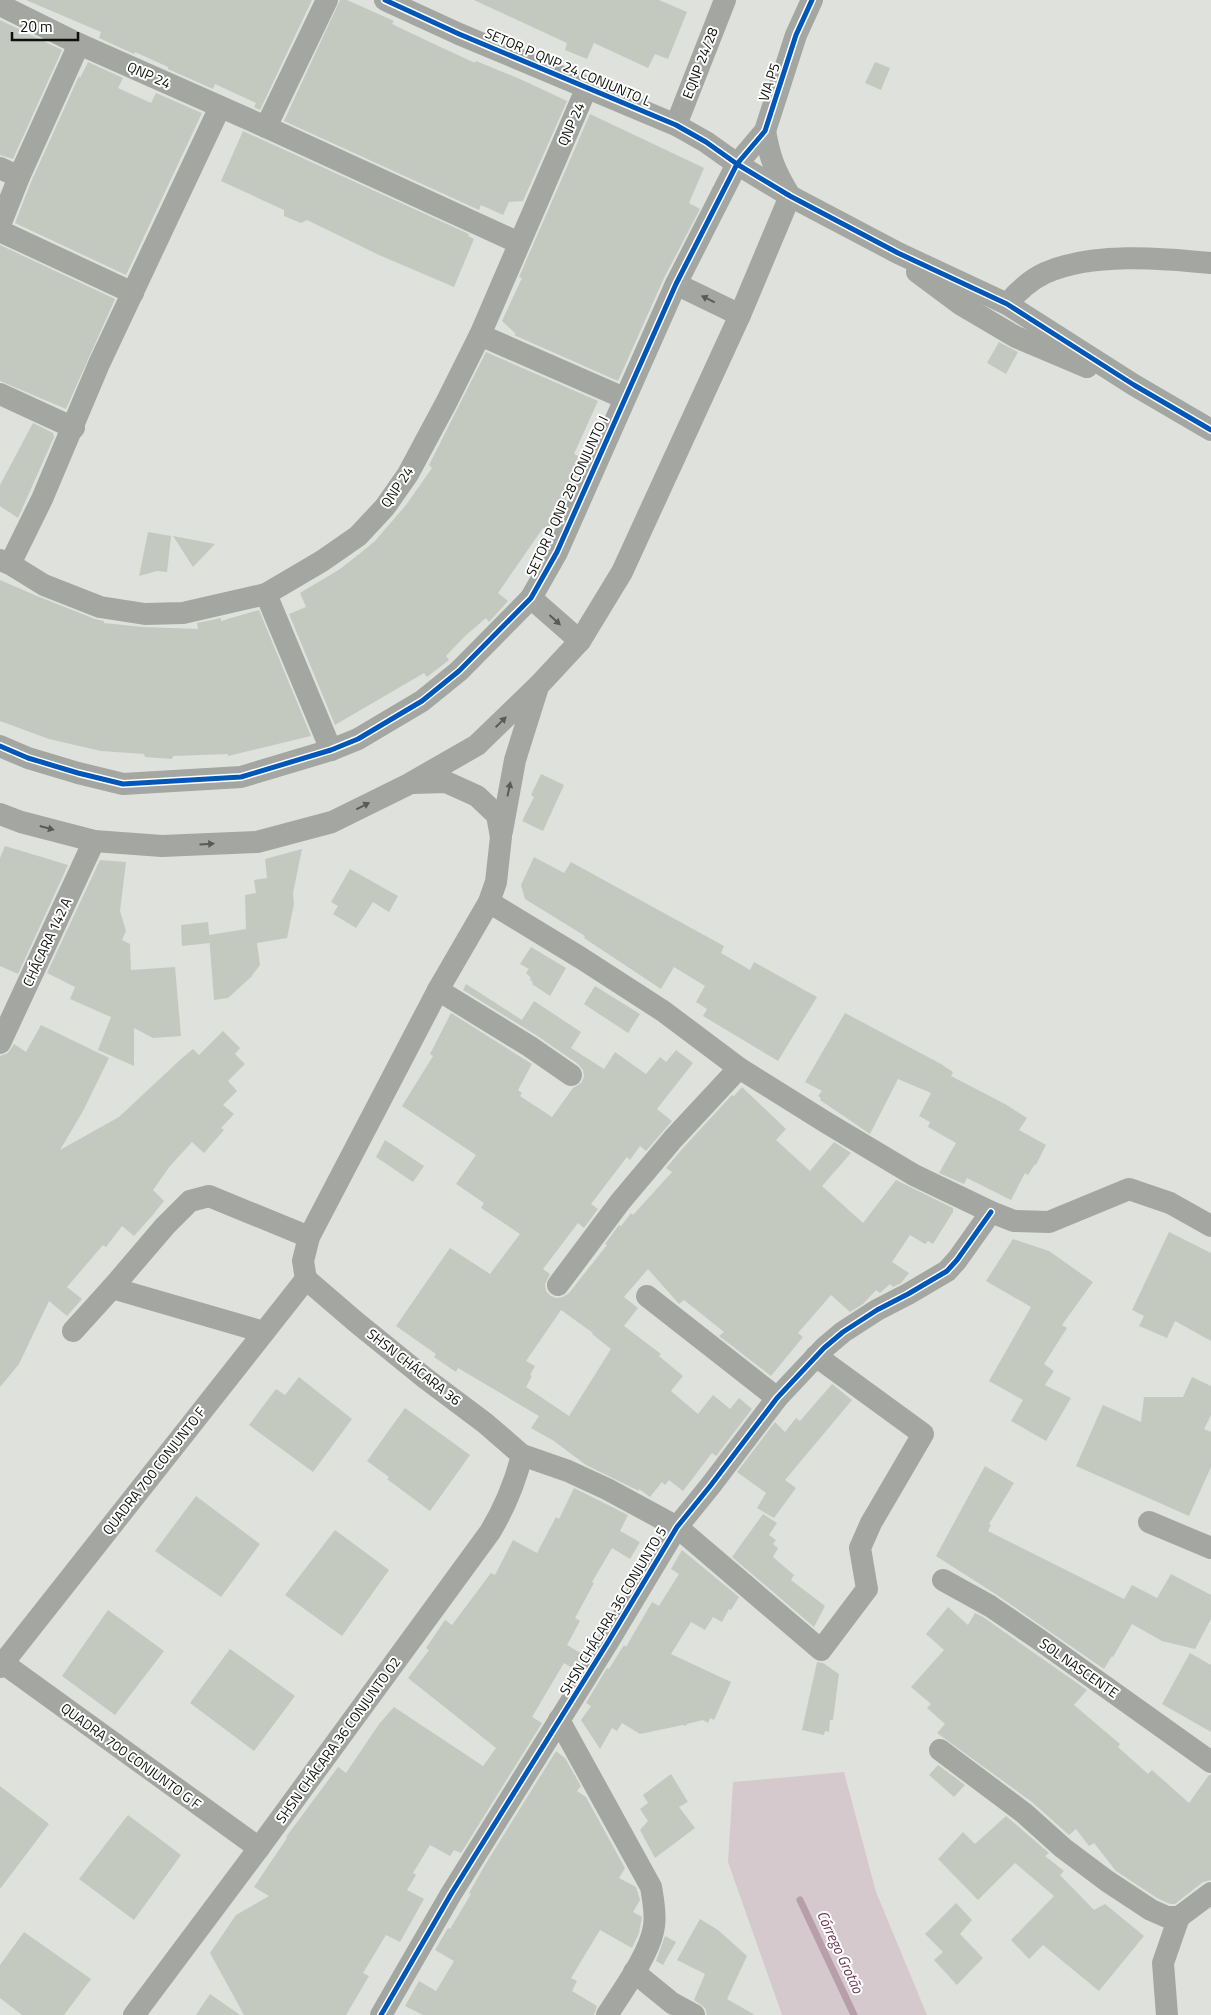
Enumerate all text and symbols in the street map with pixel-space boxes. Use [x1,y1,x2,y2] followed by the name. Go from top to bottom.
[12,10,79,42] scale bar
[20,15,53,38] text: 20 m
[482,22,655,111] street label: SETOR P QNP 24 CONJUNTO L
[676,24,723,102] street label: EQNP 24/28
[124,56,175,94] street label: QNP 24
[752,60,785,104] street label: VIA P5
[552,98,590,149] street label: QNP 24
[701,295,715,303] one-way arrow
[520,412,613,580] street label: SETOR P QNP 28 CONJUNTO I
[375,462,418,512] street label: QNP 24
[549,614,562,625] one-way arrow
[495,716,507,728] one-way arrow
[505,781,513,796] one-way arrow
[356,802,371,811] one-way arrow
[39,825,54,833] one-way arrow
[199,840,215,848] one-way arrow
[17,893,77,990] street label: CHÁCARA 142 A
[363,1323,466,1410] street label: SHSN CHÁCARA 36
[97,1402,210,1539] street label: QUADRA 700 CONJUNTO F
[554,1523,671,1699] street label: SHSN CHÁCARA 36 CONJUNTO 5
[1036,1633,1123,1703] street label: SOL NASCENTE
[270,1652,405,1827] street label: SHSN CHÁCARA 36 CONJUNTO 02
[57,1697,206,1814] street label: QUADRA 700 CONJUNTO G F
[811,1907,870,1997] water label: Córrego Grotão

